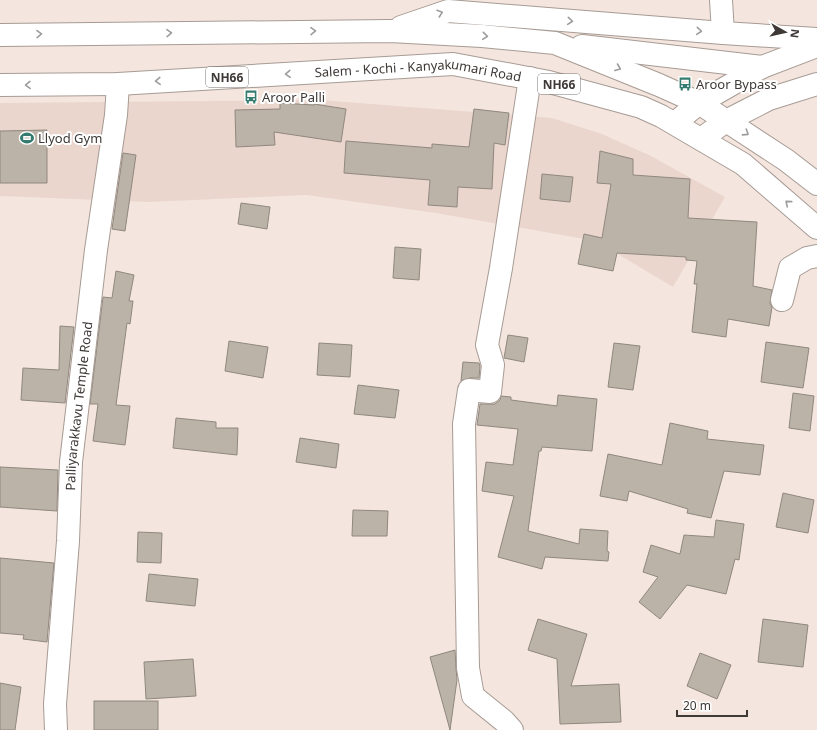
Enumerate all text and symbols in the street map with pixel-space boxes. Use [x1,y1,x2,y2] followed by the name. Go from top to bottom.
[437,9,444,18] one-way arrow
[765,12,805,52] north arrow
[567,16,573,25] one-way arrow
[310,27,316,35] one-way arrow
[696,27,702,36] one-way arrow
[787,28,803,39] text: N
[166,29,172,37] one-way arrow
[36,30,42,38] one-way arrow
[482,31,488,40] one-way arrow
[314,55,523,86] street label: Salem - Kochi - Kanyakumari Road
[614,64,621,72] one-way arrow
[206,67,248,87] road number: NH66
[285,69,291,78] one-way arrow
[538,74,580,94] road number: NH66
[696,75,777,93] place label: Aroor Bypass
[677,76,693,92] bus stop icon: Aroor Bypass
[155,77,161,86] one-way arrow
[25,81,31,89] one-way arrow
[262,88,325,106] place label: Aroor Palli
[243,89,259,105] bus stop icon: Aroor Palli
[741,128,748,135] one-way arrow
[38,129,102,147] place label: Llyod Gym
[19,130,35,146] sports icon: Llyod Gym
[785,200,793,207] one-way arrow
[61,320,97,491] street label: Palliyarakkavu Temple Road
[677,692,747,718] scale bar
[683,697,711,714] text: 20 m

